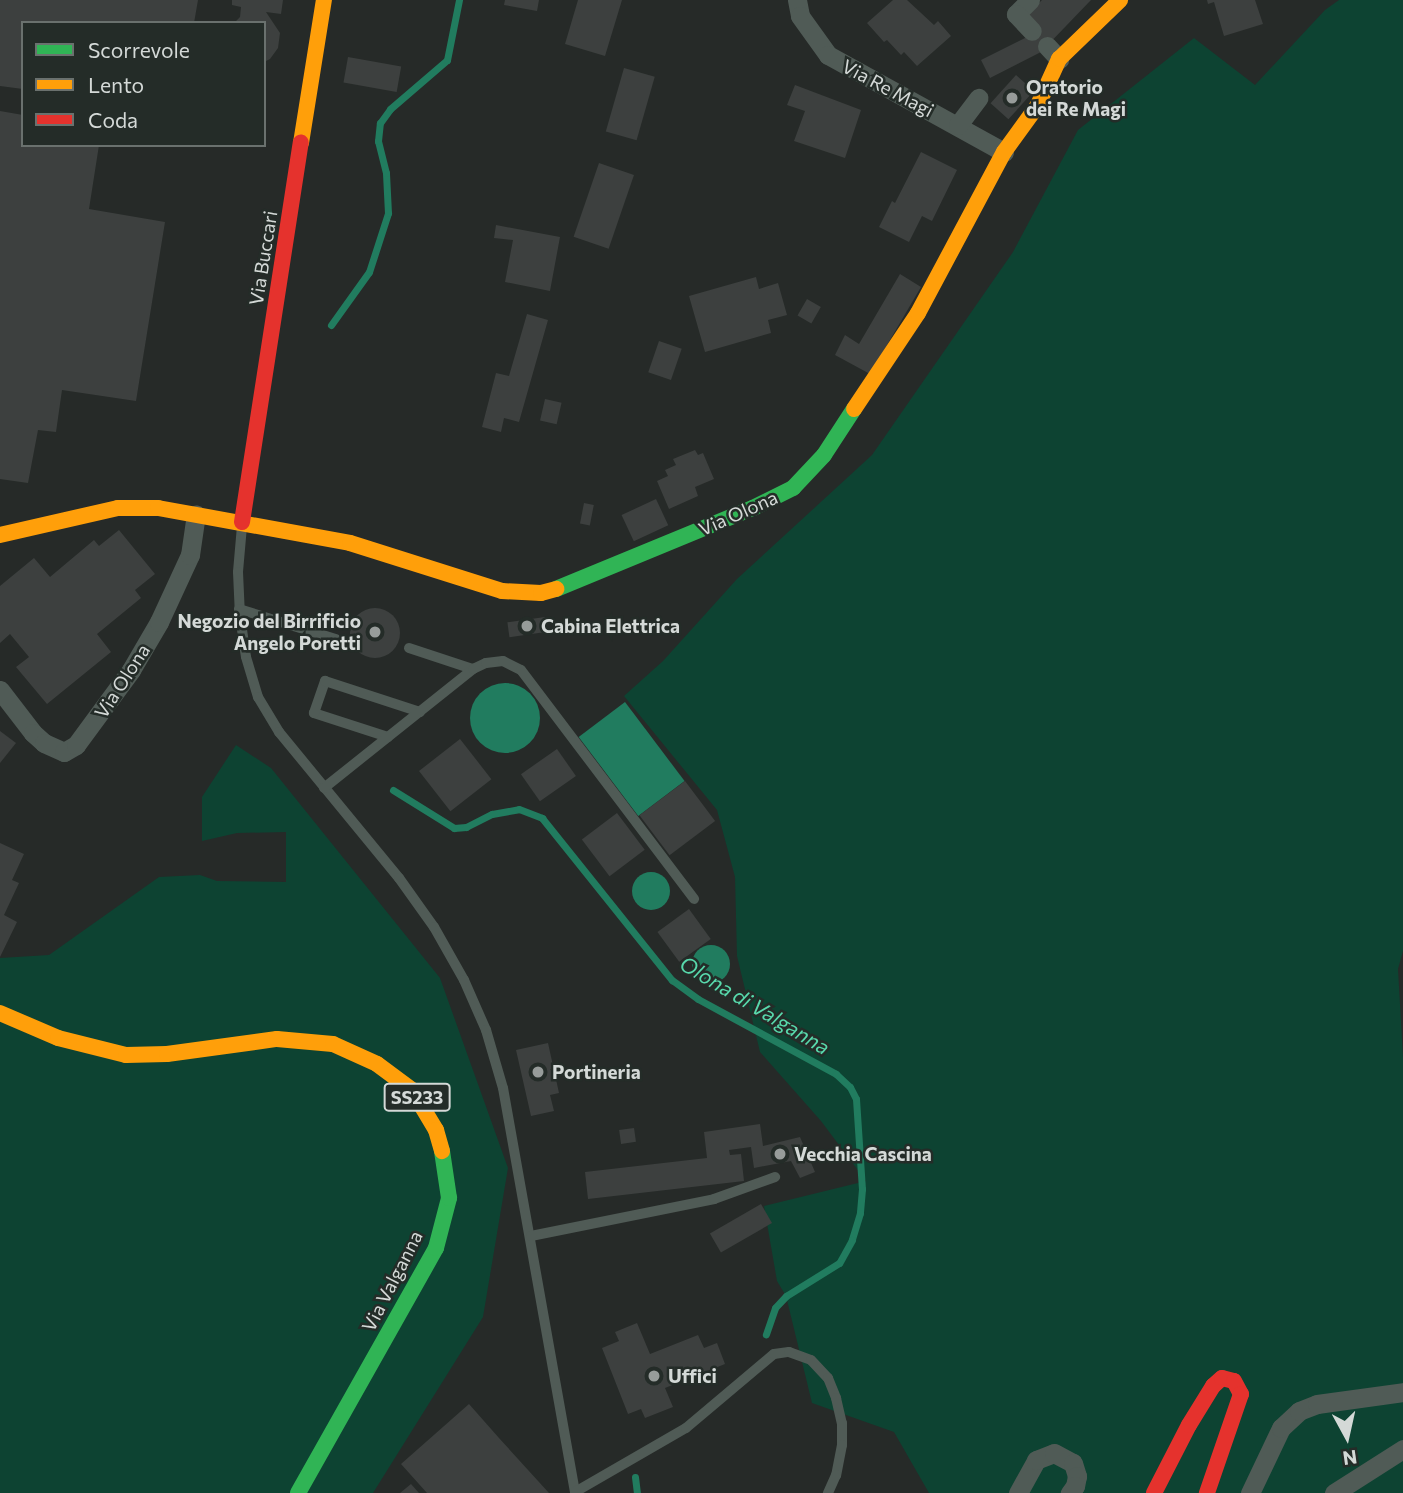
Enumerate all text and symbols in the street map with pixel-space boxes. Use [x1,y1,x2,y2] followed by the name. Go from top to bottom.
[21,21,266,147] legend
[88,37,190,62] text: Scorrevole
[838,54,938,122] street label: Via Re Magi
[88,72,144,97] text: Lento
[1026,76,1126,120] place label: Oratorio dei Re Magi
[1004,90,1020,106] marker: Oratorio dei Re Magi
[88,107,138,132] text: Coda
[244,209,282,307] street label: Via Buccari
[695,485,781,541] street label: Via Olona
[177,610,361,654] place label: Negozio del Birrificio Angelo Poretti
[541,615,680,637] place label: Cabina Elettrica
[519,618,535,634] marker: Cabina Elettrica
[367,624,383,640] marker: Negozio del Birrificio Angelo Poretti
[90,640,154,722] street label: Via Olona
[675,950,835,1060] water label: Olona di Valganna
[552,1061,641,1083] place label: Portineria
[530,1064,546,1080] marker: Portineria
[382,1082,452,1112] road number: SS233
[794,1143,932,1165] place label: Vecchia Cascina
[772,1146,788,1162] marker: Vecchia Cascina
[357,1227,427,1335] street label: Via Valganna
[668,1365,717,1387] place label: Uffici
[646,1368,662,1384] marker: Uffici
[1312,1402,1382,1472] north arrow
[1341,1446,1359,1471] text: N

